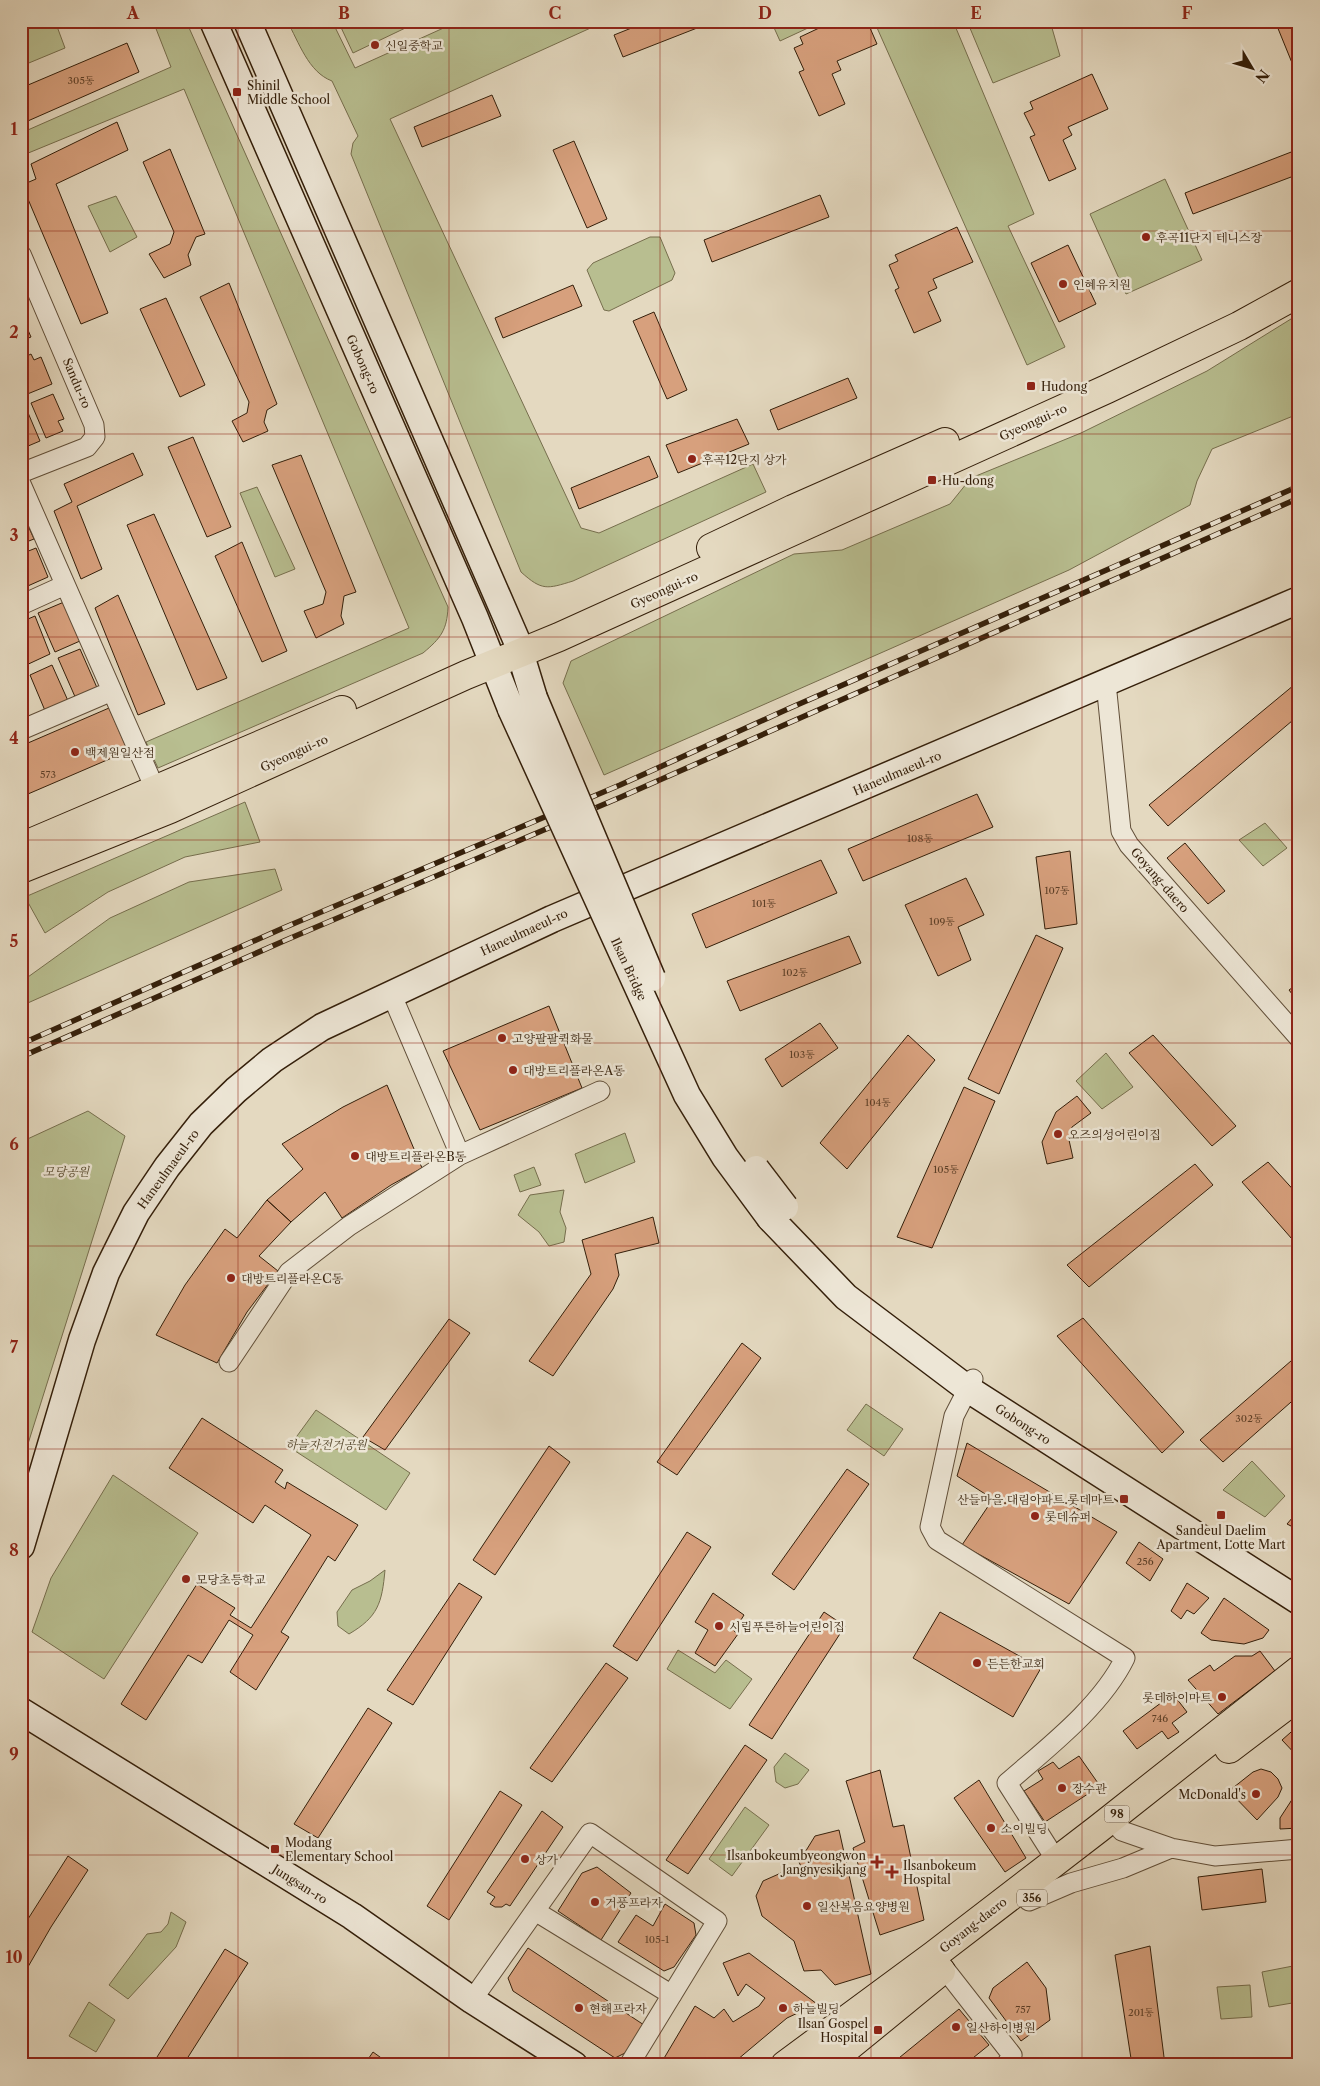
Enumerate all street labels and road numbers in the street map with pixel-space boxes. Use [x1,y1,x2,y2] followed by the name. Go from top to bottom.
[343,332,383,396] street label: Gobong-ro
[60,355,94,411] street label: Sandu-ro
[997,400,1069,444] street label: Gyeongui-ro
[628,568,700,612] street label: Gyeongui-ro
[258,731,330,775] street label: Gyeongui-ro
[851,748,943,798] street label: Haneulmaeul-ro
[1128,844,1192,916] street label: Goyang-daero
[478,905,570,959] street label: Haneulmaeul-ro
[608,935,650,1003] street label: Ilsan Bridge
[134,1126,202,1212] street label: Haneulmaeul-ro
[992,1400,1054,1448] street label: Gobong-ro
[1104,1806,1130,1822] road number: 98
[268,1860,330,1907] street label: Jungsan-ro
[1017,1890,1047,1906] road number: 356
[936,1894,1010,1956] street label: Goyang-daero

